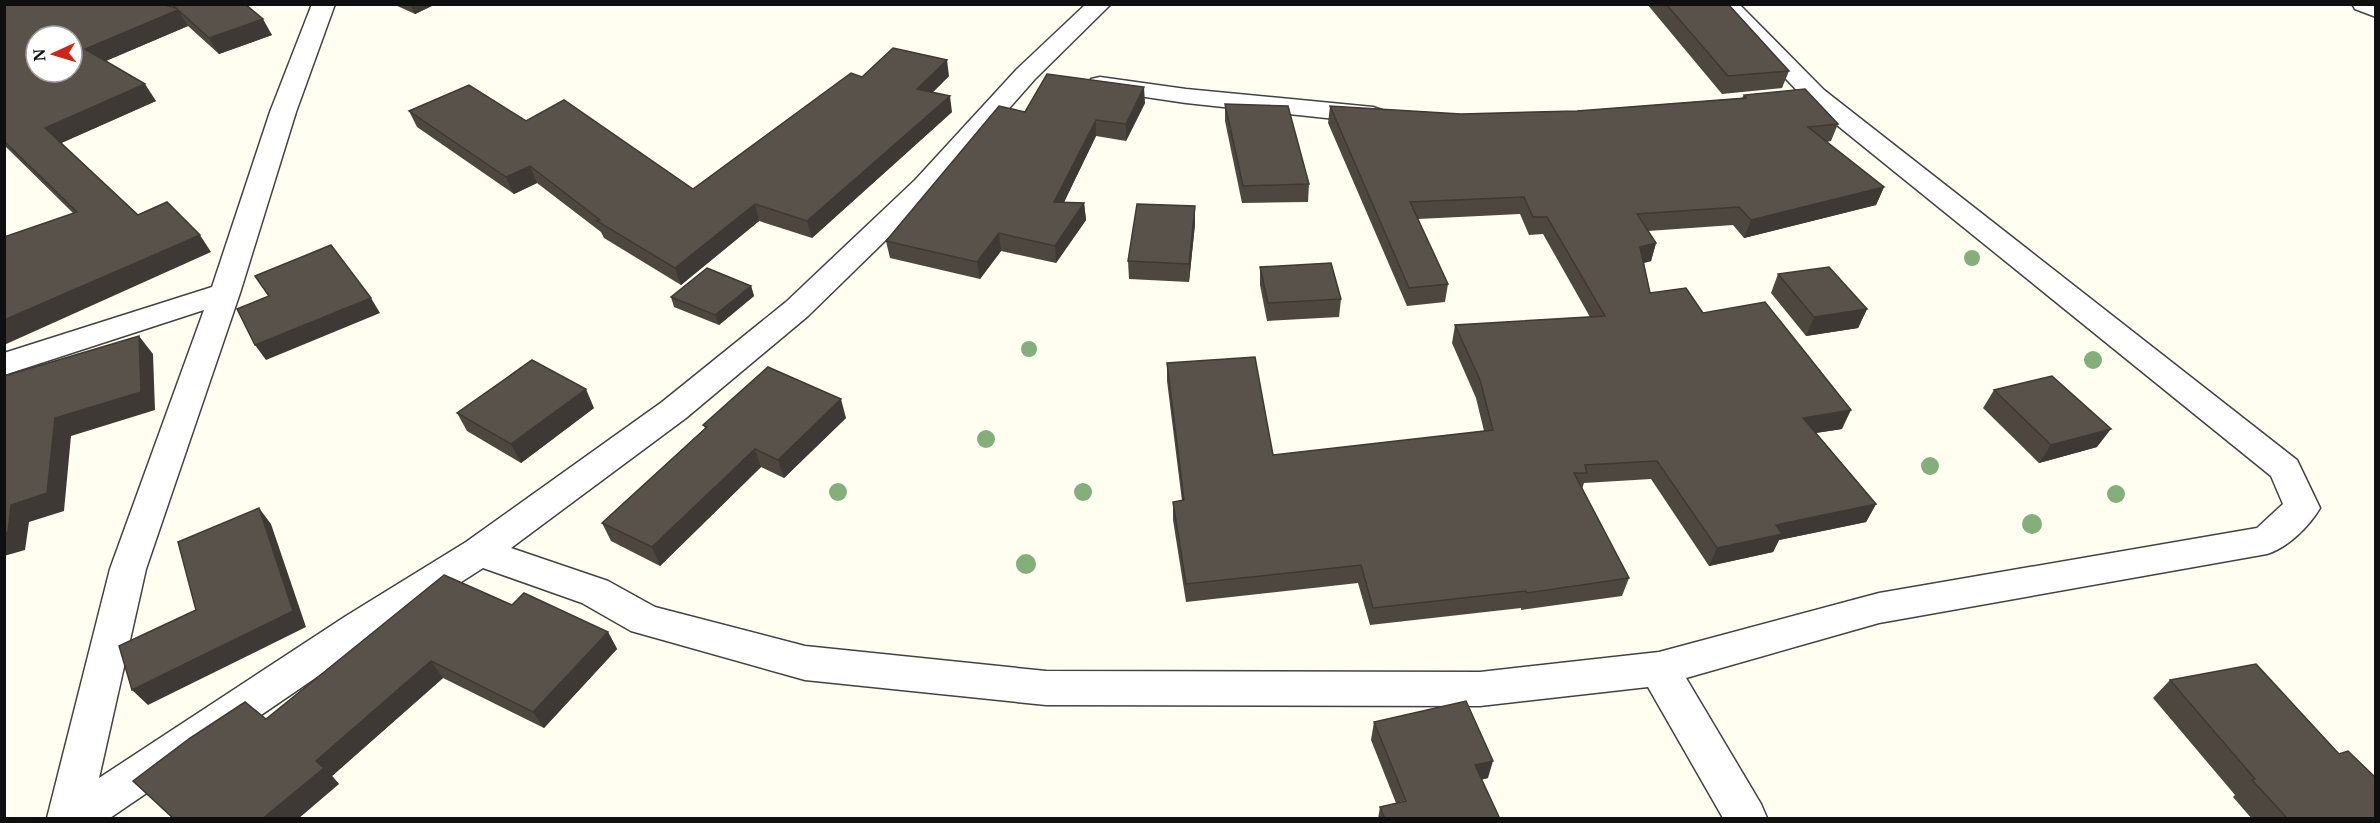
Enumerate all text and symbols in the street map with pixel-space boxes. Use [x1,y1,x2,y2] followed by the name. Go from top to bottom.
[24,24,84,84] north arrow
[28,48,50,62] text: N

